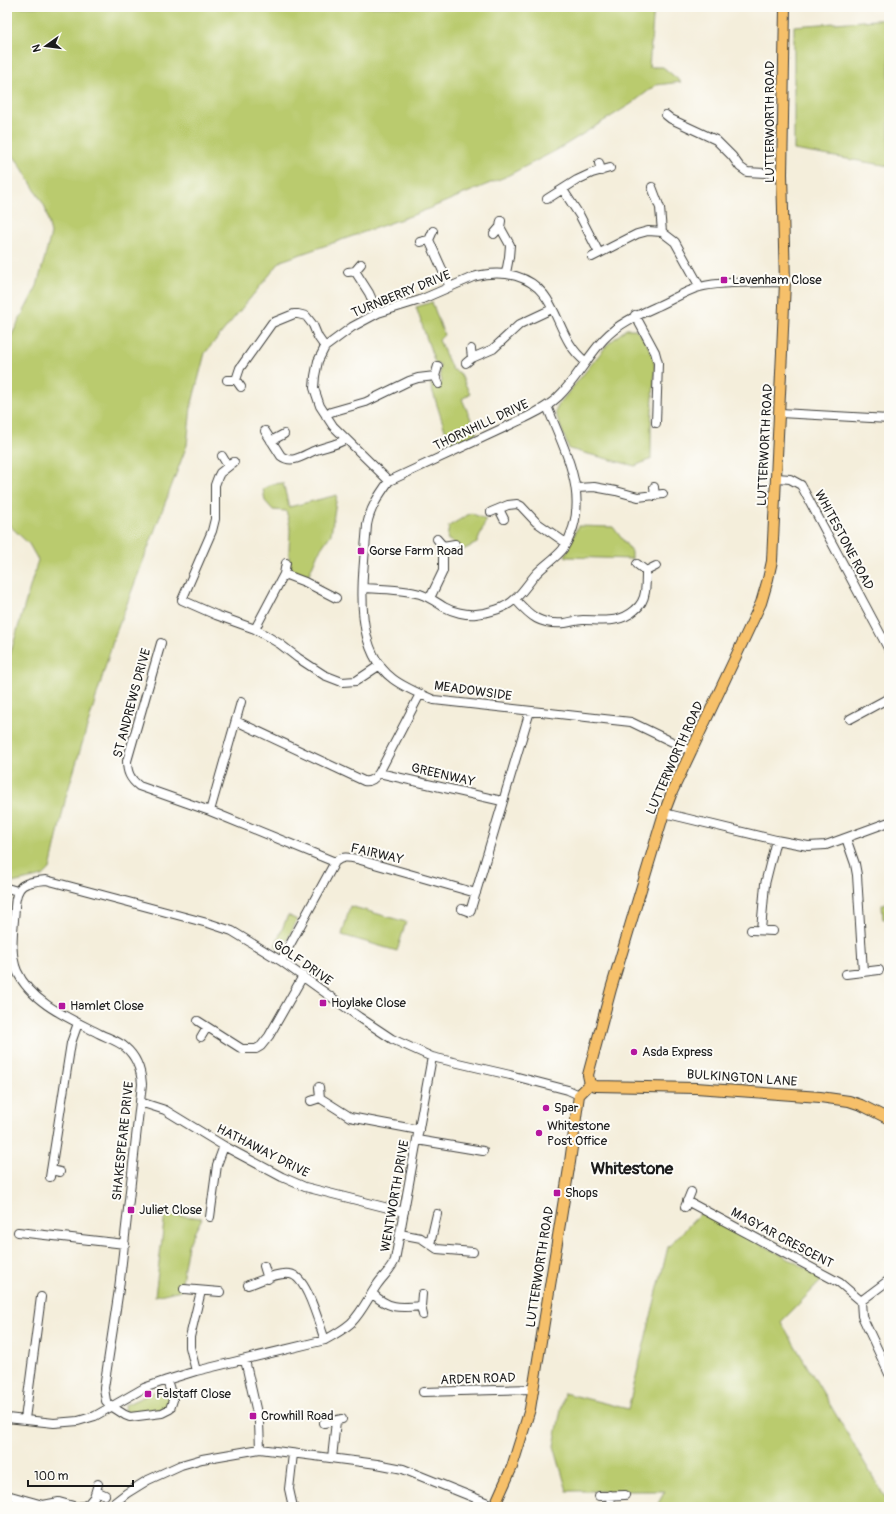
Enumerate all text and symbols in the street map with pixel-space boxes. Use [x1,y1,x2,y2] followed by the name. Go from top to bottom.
[26,26,66,66] north arrow
[29,43,44,53] text: N
[762,61,778,183] street label: LUTTERWORTH ROAD
[349,267,453,321] street label: TURNBERRY DRIVE
[732,272,822,288] place label: Lavenham Close
[719,275,729,285] marker: Lavenham Close
[754,384,776,506] street label: LUTTERWORTH ROAD
[431,396,531,454] street label: THORNHILL DRIVE
[811,487,877,593] street label: WHITESTONE ROAD
[369,543,463,559] place label: Gorse Farm Road
[356,546,366,556] marker: Gorse Farm Road
[110,646,154,759] street label: ST ANDREWS DRIVE
[433,678,513,704] street label: MEADOWSIDE
[643,699,707,817] street label: LUTTERWORTH ROAD
[410,760,477,790] street label: GREENWAY
[349,840,405,868] street label: FAIRWAY
[270,937,336,989] street label: GOLF DRIVE
[331,995,406,1011] place label: Hoylake Close
[70,998,144,1014] place label: Hamlet Close
[318,998,328,1008] marker: Hoylake Close
[57,1001,67,1011] marker: Hamlet Close
[642,1044,713,1060] place label: Asda Express
[629,1047,639,1057] marker: Asda Express
[686,1066,798,1090] street label: BULKINGTON LANE
[109,1080,137,1201] street label: SHAKESPEARE DRIVE
[554,1100,579,1116] place label: Spar
[541,1103,551,1113] marker: Spar
[547,1118,611,1149] place label: Whitestone Post Office
[214,1121,312,1181] street label: HATHAWAY DRIVE
[534,1128,544,1138] marker: Whitestone Post Office
[377,1139,413,1253] street label: WENTWORTH DRIVE
[591,1158,674,1179] district label: Whitestone
[565,1185,598,1201] place label: Shops
[552,1188,562,1198] marker: Shops
[139,1202,203,1218] place label: Juliet Close
[728,1204,836,1272] street label: MAGYAR CRESCENT
[126,1205,136,1215] marker: Juliet Close
[523,1205,557,1329] street label: LUTTERWORTH ROAD
[440,1370,516,1388] street label: ARDEN ROAD
[156,1386,232,1402] place label: Falstaff Close
[143,1389,153,1399] marker: Falstaff Close
[261,1408,334,1424] place label: Crowhill Road
[248,1411,258,1421] marker: Crowhill Road
[28,1462,133,1488] scale bar
[34,1469,69,1484] text: 100 m

